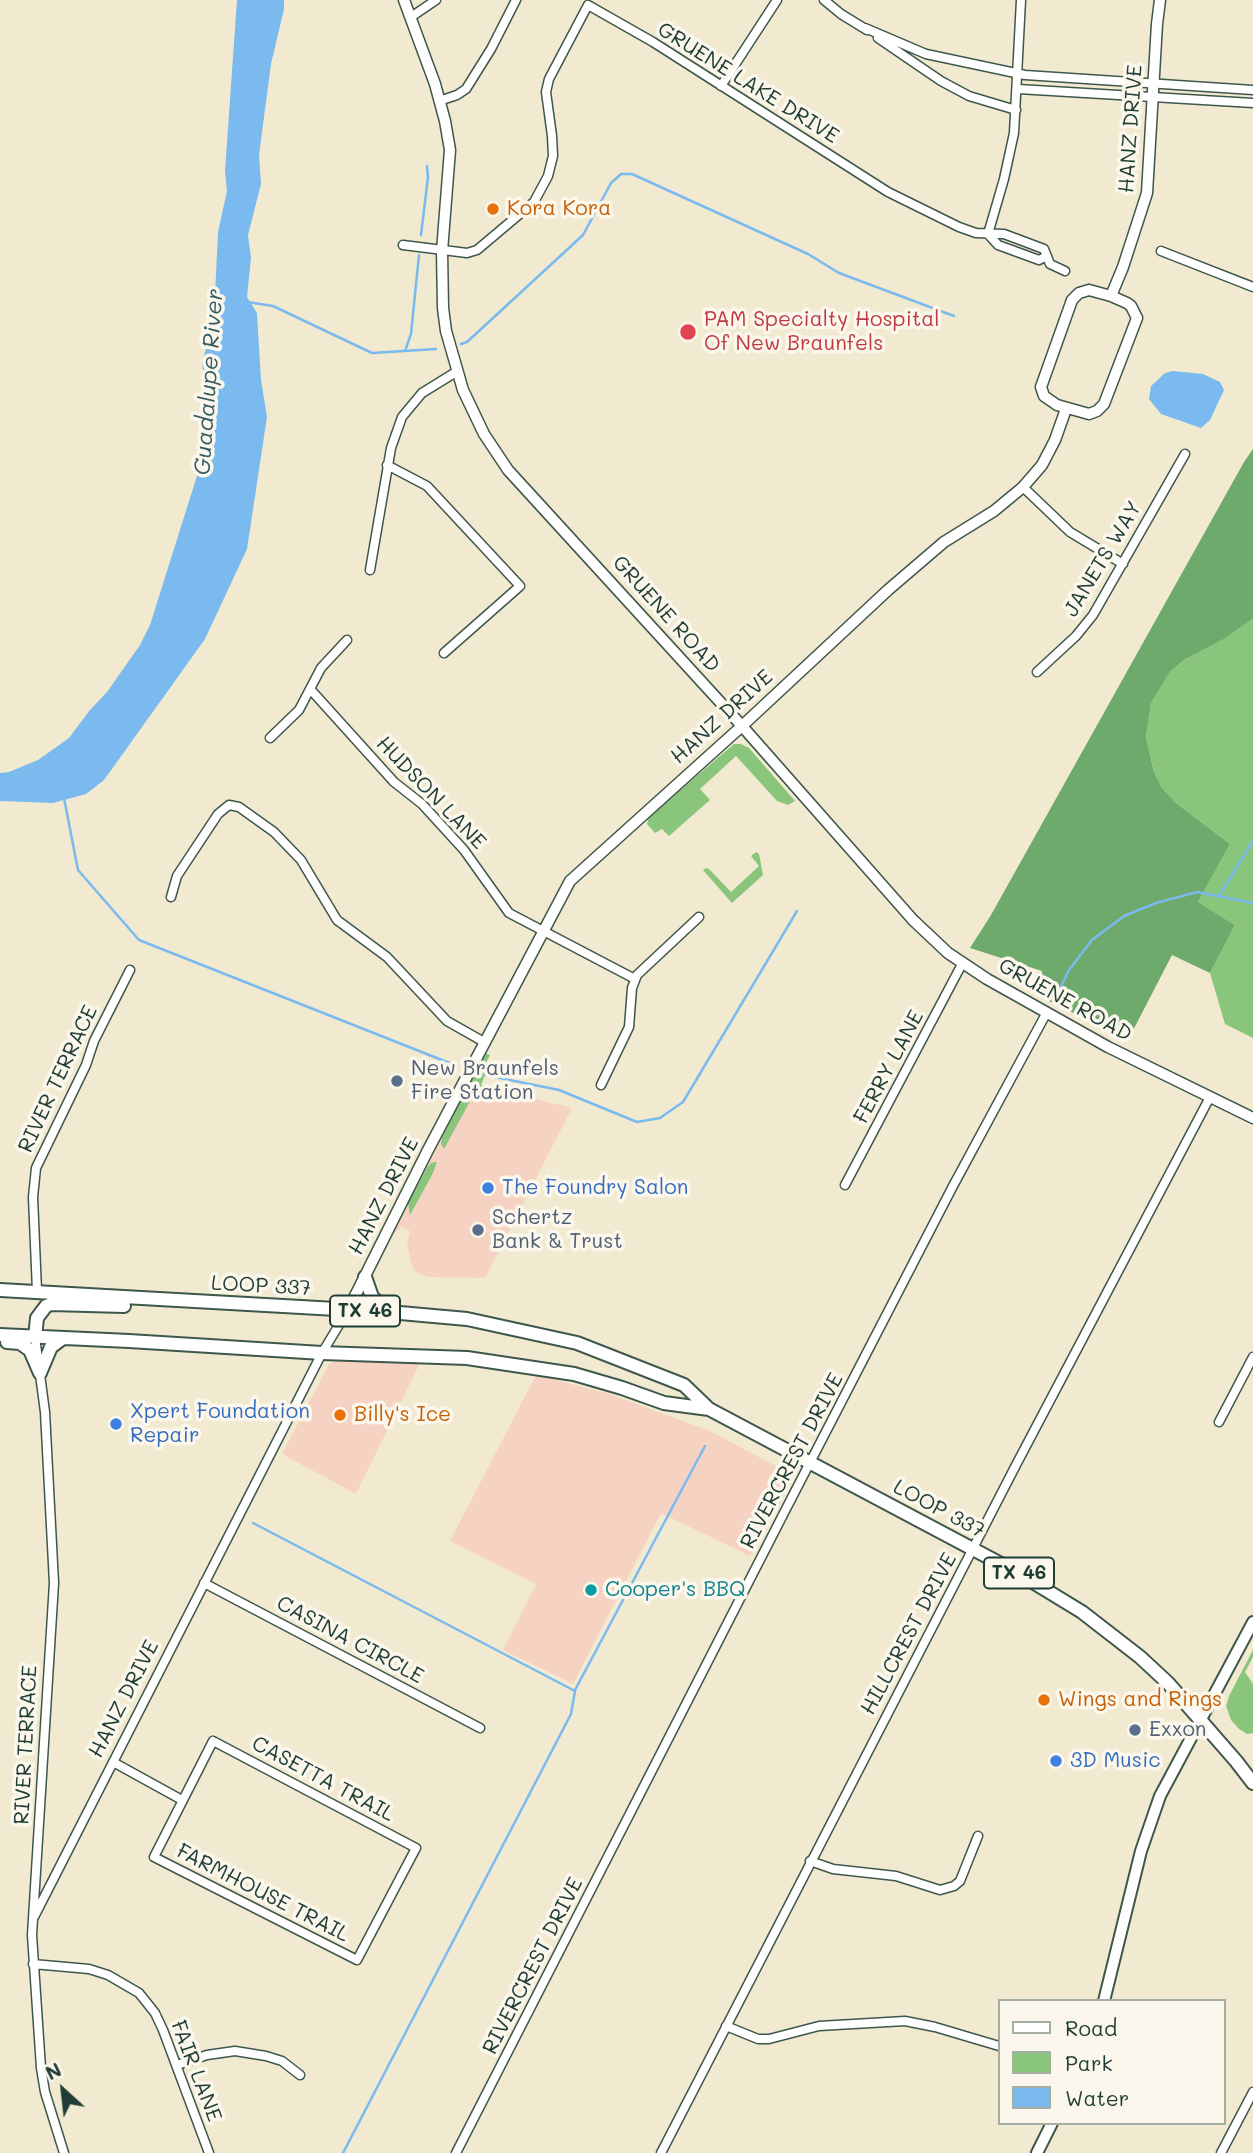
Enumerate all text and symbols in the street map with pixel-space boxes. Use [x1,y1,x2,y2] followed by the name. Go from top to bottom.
[653,17,843,149] street label: GRUENE LAKE DRIVE
[1114,64,1148,194] street label: HANZ DRIVE
[507,196,611,222] place label: Kora Kora
[485,201,501,217] marker: Kora Kora
[189,288,229,476] water label: Guadalupe River
[704,307,940,357] place label: PAM Specialty Hospital Of New Braunfels
[678,322,698,342] marker: PAM Specialty Hospital Of New Braunfels
[1059,497,1147,621] street label: JANETS WAY
[607,550,725,678] street label: GRUENE ROAD
[666,665,778,769] street label: HANZ DRIVE
[371,731,491,855] street label: HUDSON LANE
[994,953,1136,1047] street label: GRUENE ROAD
[13,1001,103,1157] street label: RIVER TERRACE
[849,1006,929,1128] street label: FERRY LANE
[411,1056,559,1106] place label: New Braunfels Fire Station
[389,1073,405,1089] marker: New Braunfels Fire Station
[344,1133,424,1259] street label: HANZ DRIVE
[502,1175,688,1201] place label: The Foundry Salon
[480,1180,496,1196] marker: The Foundry Salon
[492,1205,623,1255] place label: Schertz Bank & Trust
[470,1222,486,1238] marker: Schertz Bank & Trust
[210,1271,312,1301] street label: LOOP 337
[330,1296,400,1326] road number: TX 46
[735,1369,849,1553] street label: RIVERCREST DRIVE
[130,1399,310,1449] place label: Xpert Foundation Repair
[354,1402,451,1428] place label: Billy's Ice
[332,1407,348,1423] marker: Billy's Ice
[108,1416,124,1432] marker: Xpert Foundation Repair
[889,1474,989,1544] street label: LOOP 337
[856,1549,962,1719] street label: HILLCREST DRIVE
[984,1558,1054,1588] road number: TX 46
[605,1577,745,1603] place label: Cooper's BBQ
[583,1582,599,1598] marker: Cooper's BBQ
[272,1591,428,1689] street label: CASINA CIRCLE
[84,1636,164,1762] street label: HANZ DRIVE
[9,1665,43,1825] street label: RIVER TERRACE
[1058,1687,1222,1713] place label: Wings and Rings
[1036,1692,1052,1708] marker: Wings and Rings
[1149,1717,1206,1743] place label: Exxon
[1127,1722,1143,1738] marker: Exxon
[247,1731,399,1827] street label: CASETTA TRAIL
[1070,1748,1161,1774] place label: 3D Music
[1048,1753,1064,1769] marker: 3D Music
[173,1839,353,1947] street label: FARMHOUSE TRAIL
[478,1873,588,2059] street label: RIVERCREST DRIVE
[998,1999,1225,2125] legend
[1065,2014,1117,2041] text: Road
[165,2017,227,2125] street label: FAIR LANE
[1065,2049,1113,2076] text: Park
[28,2055,98,2125] north arrow
[41,2056,65,2085] text: N
[1065,2084,1129,2111] text: Water

